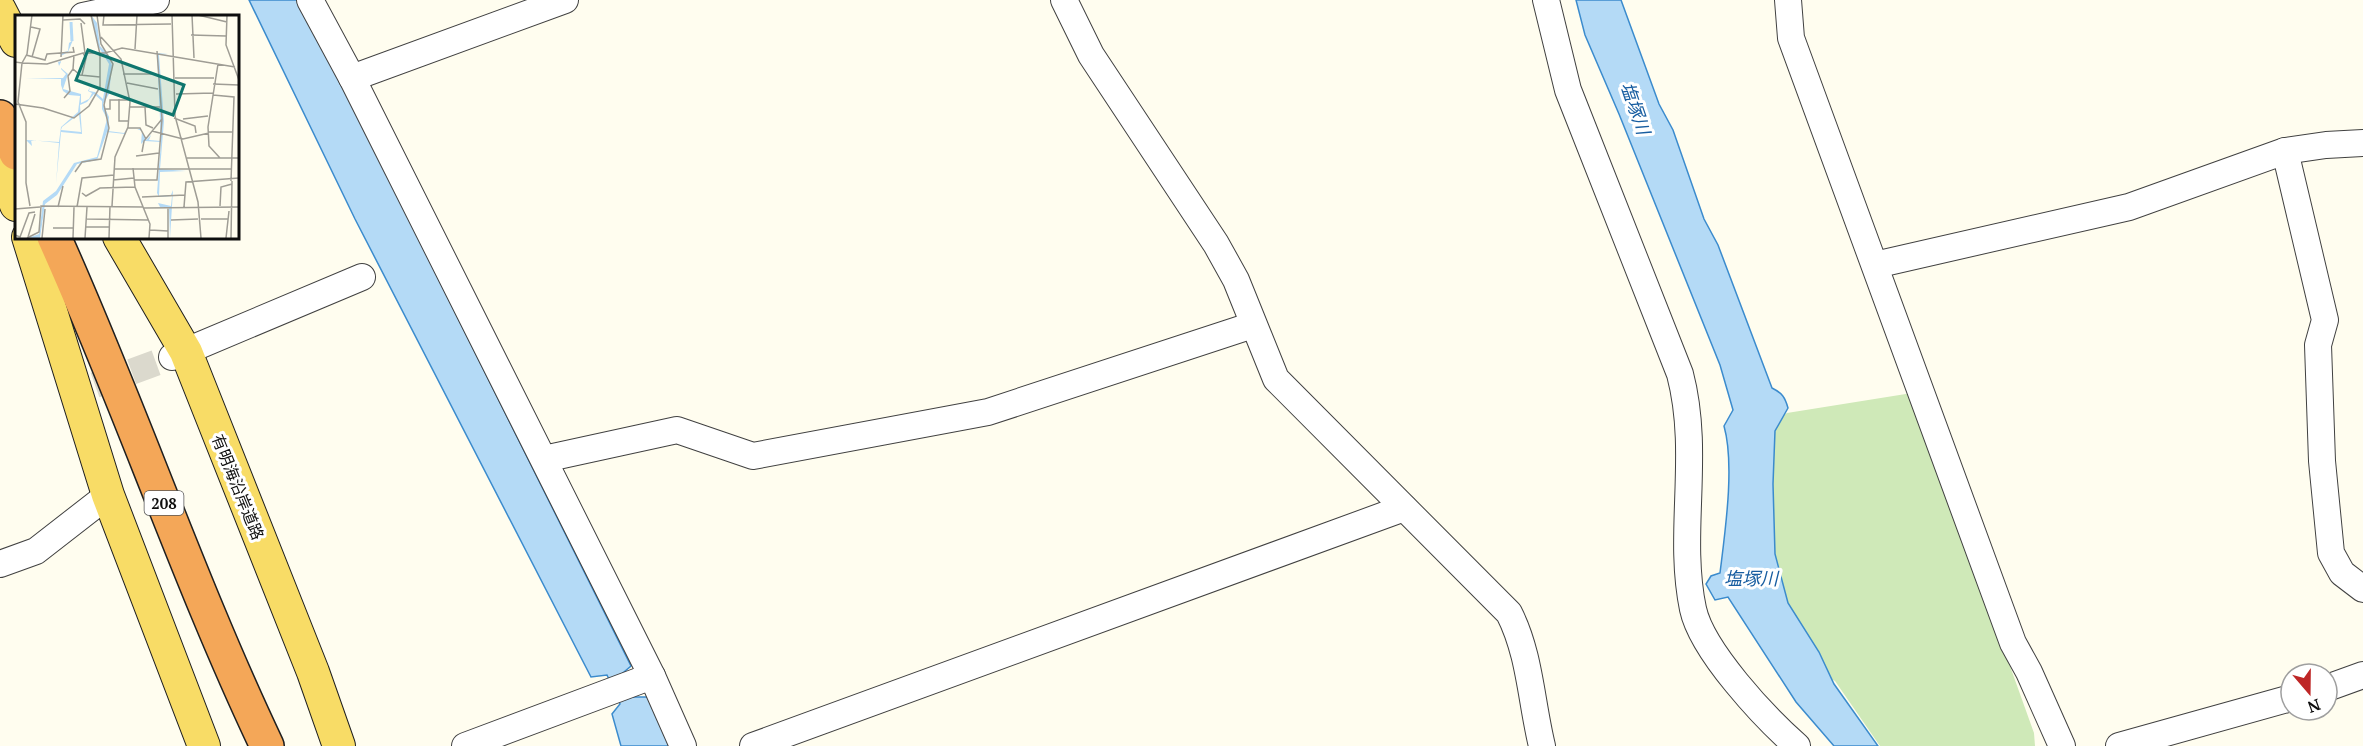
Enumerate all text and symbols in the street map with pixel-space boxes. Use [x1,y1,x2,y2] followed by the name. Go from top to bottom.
[15,15,238,238] inset map
[1616,79,1657,139] water label: 塩塚川
[207,431,269,543] street label: 有明海沿岸道路
[144,491,184,515] road number: 208
[1724,566,1780,590] water label: 塩塚川
[2279,662,2339,722] north arrow
[2305,694,2324,719] text: N

